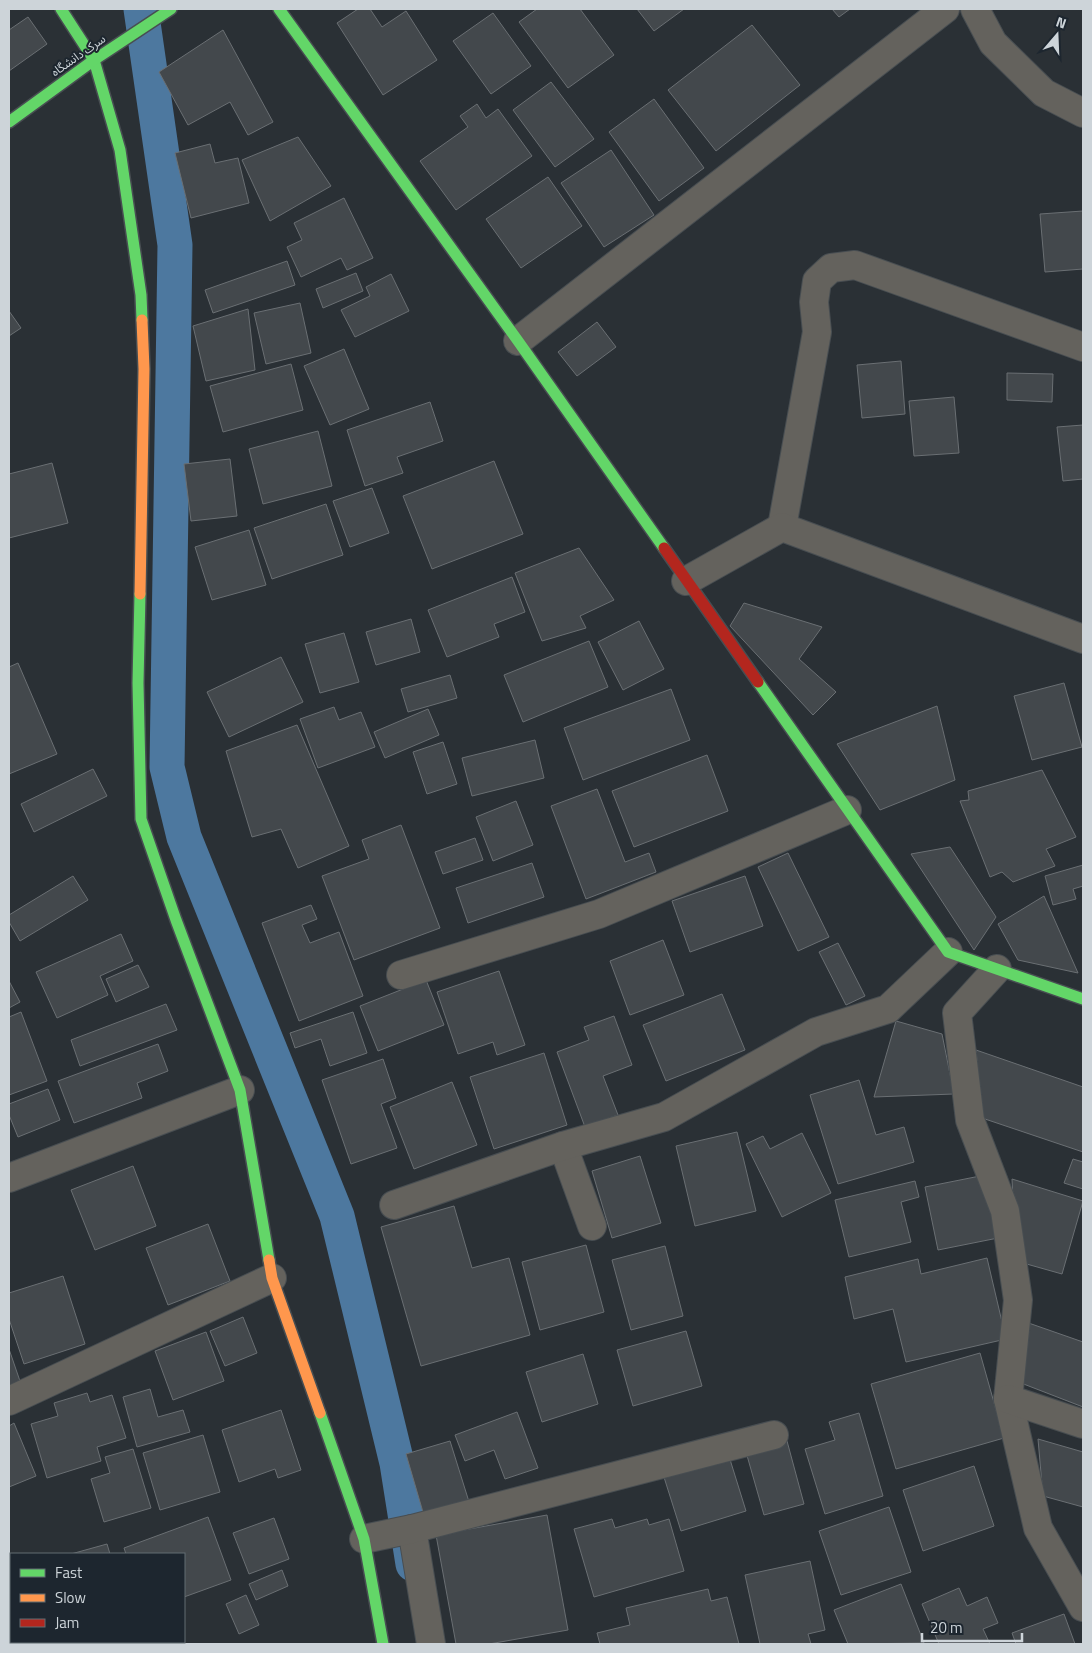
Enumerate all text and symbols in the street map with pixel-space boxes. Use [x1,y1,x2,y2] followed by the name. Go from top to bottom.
[1032,10,1082,60] north arrow
[1053,11,1069,34] text: N
[47,29,109,81] street label: سرک دانشگاه
[10,1553,185,1643] legend
[55,1561,83,1584] text: Fast
[55,1586,86,1609] text: Slow
[922,1610,1022,1642] scale bar
[55,1611,79,1634] text: Jam
[930,1616,963,1639] text: 20 m

